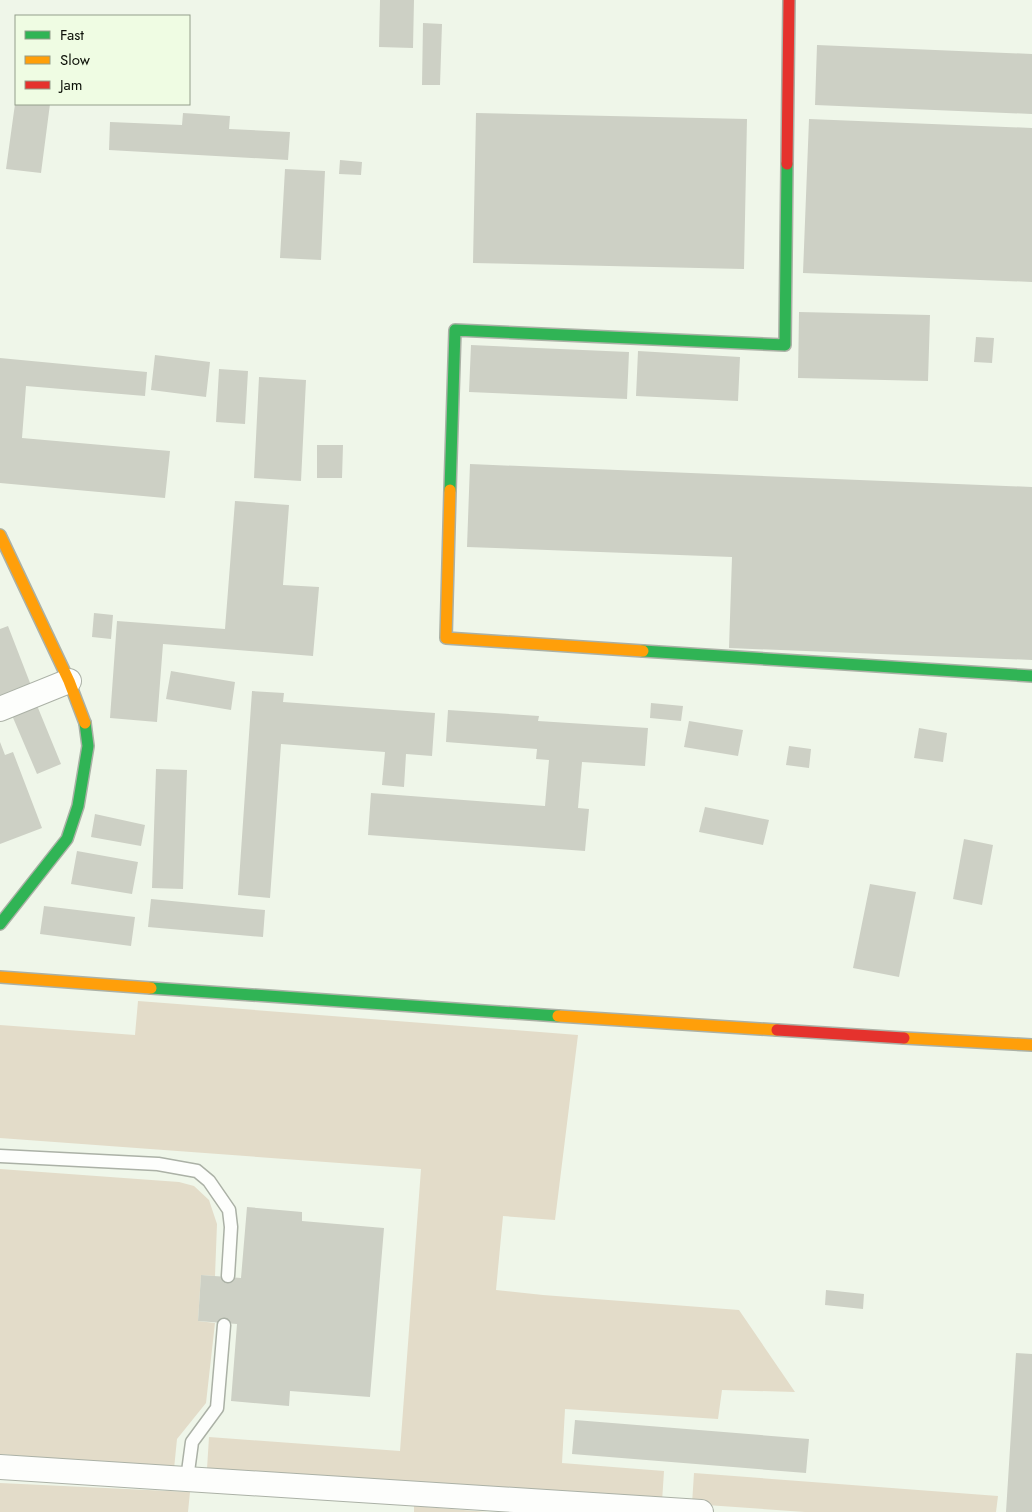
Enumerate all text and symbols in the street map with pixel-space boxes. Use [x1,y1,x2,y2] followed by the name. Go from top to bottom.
[15,15,190,105] legend
[60,24,84,46] text: Fast
[60,49,91,71] text: Slow
[58,74,83,96] text: Jam

